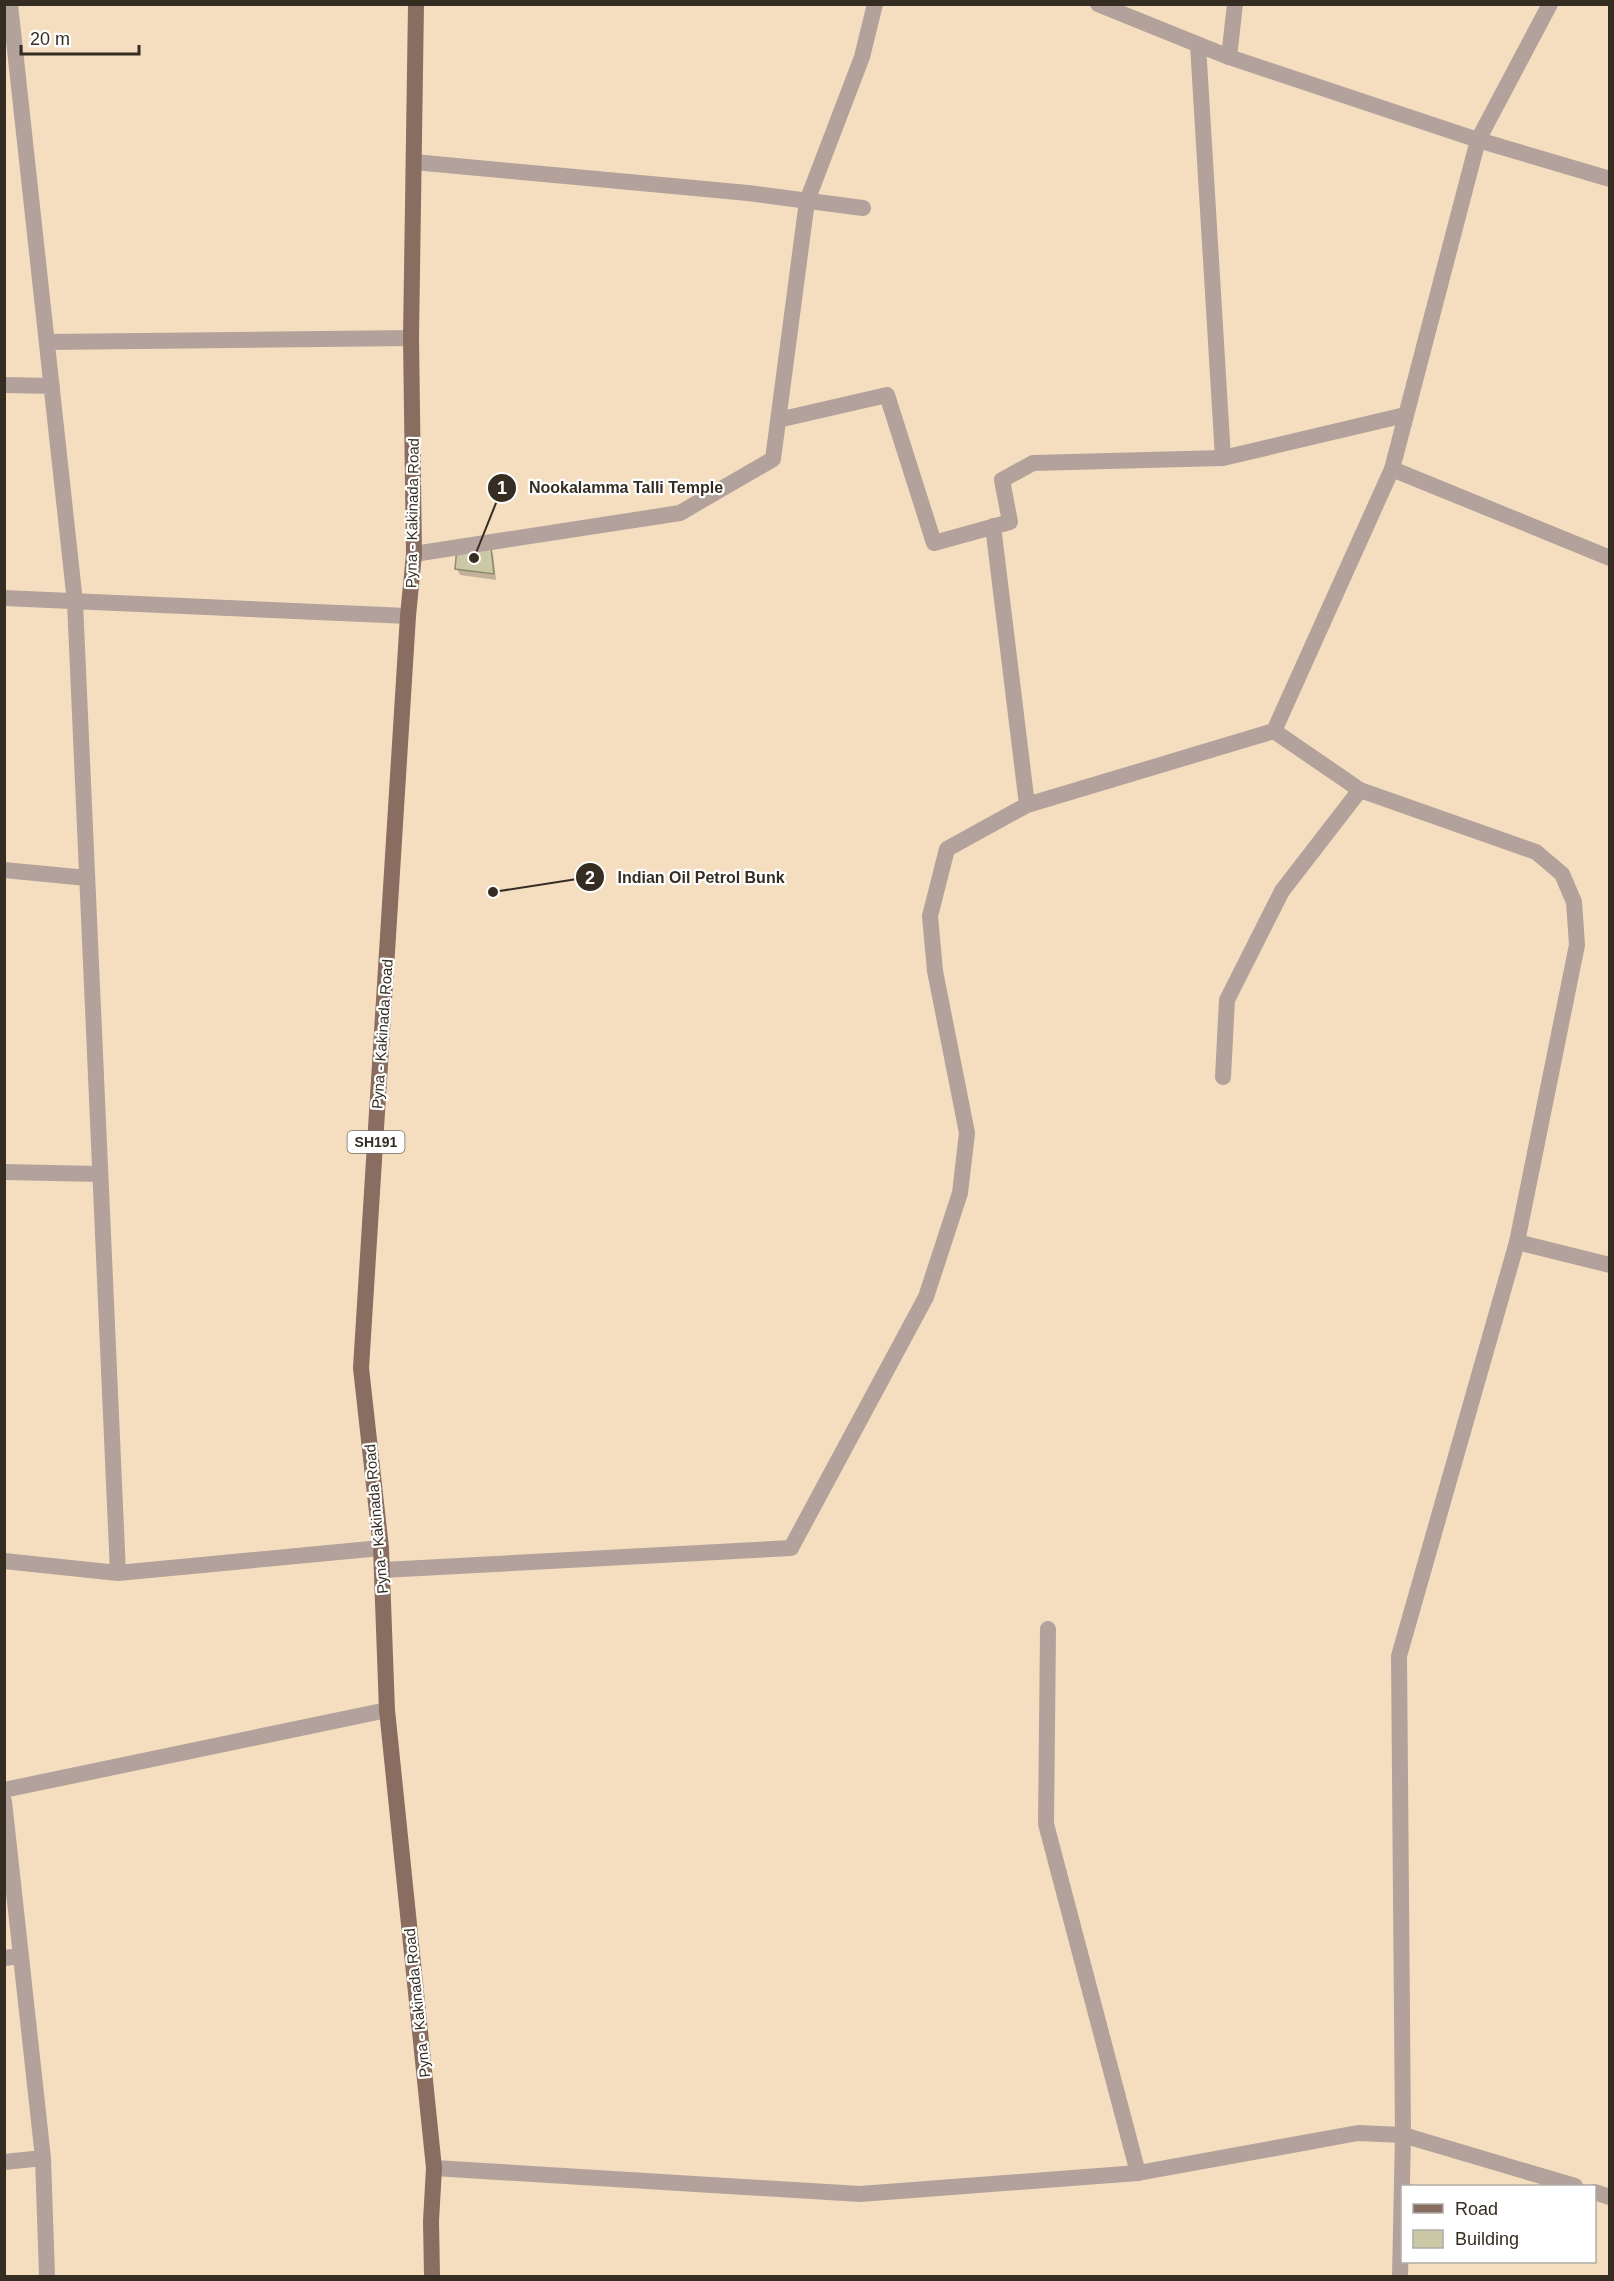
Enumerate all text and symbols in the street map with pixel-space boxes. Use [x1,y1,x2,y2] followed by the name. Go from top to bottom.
[21,18,140,56] scale bar
[30,29,70,49] text: 20 m
[402,438,422,588] street label: Pyna - Kakinada Road
[487,471,735,505] callout: Nookalamma Talli Temple
[497,478,507,498] text: 1
[529,479,723,496] text: Nookalamma Talli Temple
[575,860,796,894] callout: Indian Oil Petrol Bunk
[585,868,595,888] text: 2
[617,869,785,886] text: Indian Oil Petrol Bunk
[368,959,396,1109] street label: Pyna - Kakinada Road
[348,1131,404,1153] road number: SH191
[361,1443,391,1595] street label: Pyna - Kakinada Road
[401,1927,433,2079] street label: Pyna - Kakinada Road
[1401,2185,1596,2263] legend
[1455,2199,1498,2219] text: Road
[1455,2229,1519,2249] text: Building

